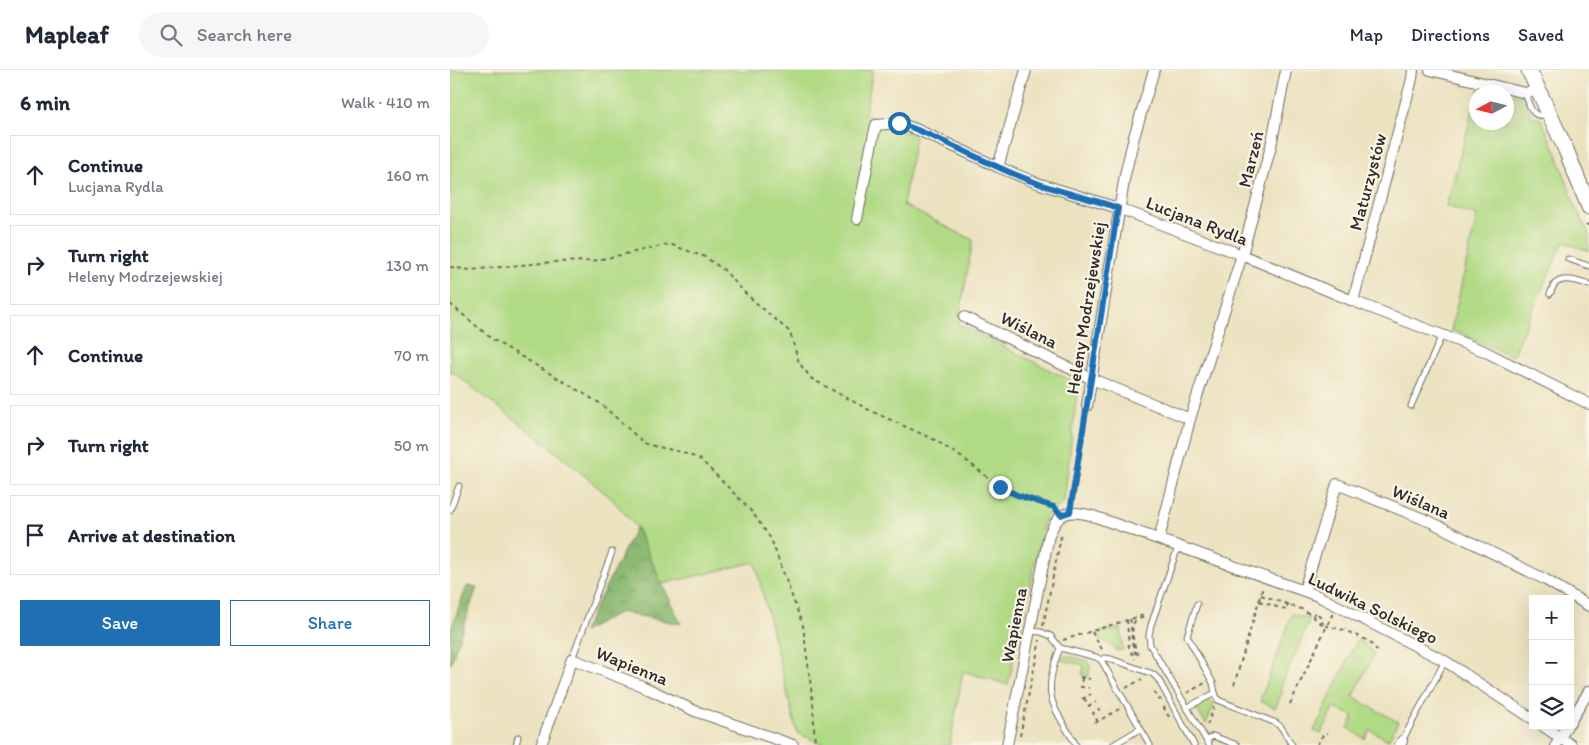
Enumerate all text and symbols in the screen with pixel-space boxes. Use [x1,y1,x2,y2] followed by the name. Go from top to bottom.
[139,12,489,57] search box
[25,20,109,49] text: Mapleaf
[157,21,185,49] icon: search
[197,23,292,46] text: Search here
[1350,24,1383,46] text: Map
[1411,24,1490,46] text: Directions
[1518,24,1564,46] text: Saved
[1469,85,1514,130] north arrow
[20,90,70,115] text: 6 min
[341,93,430,112] text: Walk · 410 m
[888,112,911,135] route start
[1233,128,1269,190] street label: Marzeń
[1344,131,1392,233] street label: Maturzystów
[68,154,143,177] text: Continue
[21,161,49,189] icon: ahead
[386,166,429,185] text: 160 m
[68,177,164,196] text: Lucjana Rydla
[1143,191,1252,251] street label: Lucjana Rydla
[1062,220,1110,396] street label: Heleny Modrzejewskiej
[68,244,149,267] text: Turn right
[21,251,49,279] icon: right
[386,256,429,275] text: 130 m
[68,267,223,286] text: Heleny Modrzejewskiej
[997,307,1062,354] street label: Wiślana
[21,341,49,369] icon: ahead
[68,344,143,367] text: Continue
[394,346,429,365] text: 70 m
[21,431,49,459] icon: right
[68,434,149,457] text: Turn right
[394,436,429,455] text: 50 m
[989,476,1012,499] route end
[1389,480,1454,524] street label: Wiślana
[21,521,49,549] icon: arrive
[68,524,235,547] text: Arrive at destination
[1304,567,1442,649] street label: Ludwika Solskiego
[996,585,1032,664] street label: Wapienna
[1529,595,1574,730] map controls
[1529,595,1574,640] button: +
[20,600,220,646] button: Save
[230,600,430,646] button: Share
[1529,640,1574,685] button: −
[593,642,672,691] street label: Wapienna
[1529,685,1574,730] button: layers

